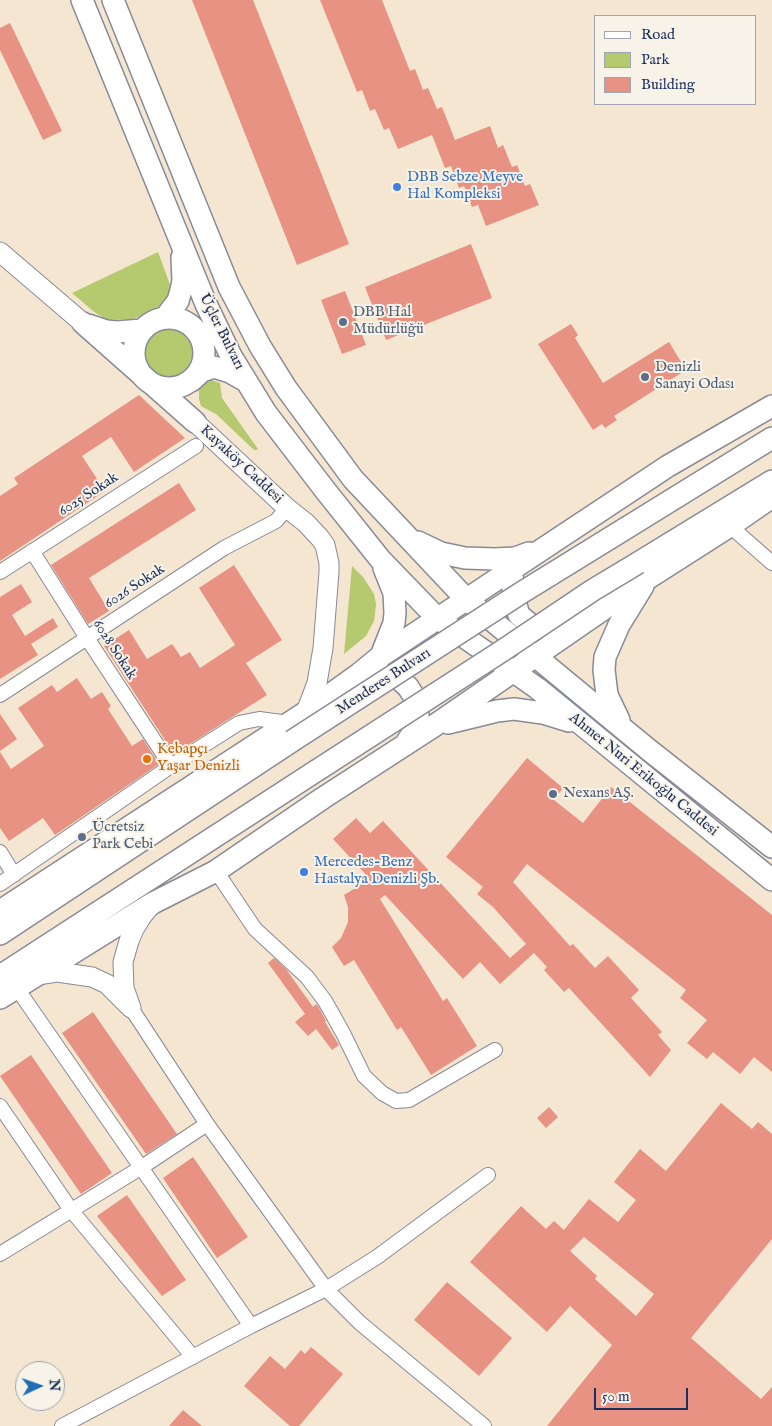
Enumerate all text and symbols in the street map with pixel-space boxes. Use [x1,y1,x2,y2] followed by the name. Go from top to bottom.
[594,15,757,105] legend
[641,25,675,44] text: Road
[641,50,670,69] text: Park
[641,75,695,94] text: Building
[407,169,523,204] place label: DBB Sebze Meyve Hal Kompleksi
[391,181,403,193] marker: DBB Sebze Meyve Hal Kompleksi
[194,291,248,373] street label: Üçler Bulvarı
[353,304,424,339] place label: DBB Hal Müdürlüğü
[337,316,349,328] marker: DBB Hal Müdürlüğü
[655,359,734,394] place label: Denizli Sanayi Odası
[639,371,651,383] marker: Denizli Sanayi Odası
[196,422,286,508] street label: Kayaköy Caddesi
[56,469,122,521] street label: 6025 Sokak
[101,561,169,613] street label: 6026 Sokak
[88,617,140,683] street label: 6028 Sokak
[333,645,435,719] street label: Menderes Bulvarı
[565,709,721,841] street label: Ahmet Nuri Erikoğlu Caddesi
[157,741,240,776] place label: Kebapçı Yaşar Denizli
[141,753,153,765] marker: Kebapçı Yaşar Denizli
[563,785,634,803] place label: Nexans AŞ.
[547,788,559,800] marker: Nexans AŞ.
[92,819,153,854] place label: Ücretsiz Park Cebi
[76,831,88,843] marker: Ücretsiz Park Cebi
[314,854,439,889] place label: Mercedes-Benz Hastalya Denizli Şb.
[298,866,310,878] marker: Mercedes-Benz Hastalya Denizli Şb.
[15,1361,65,1411] north arrow
[597,1378,691,1410] scale bar
[45,1379,63,1392] text: N
[602,1387,630,1406] text: 50 m

